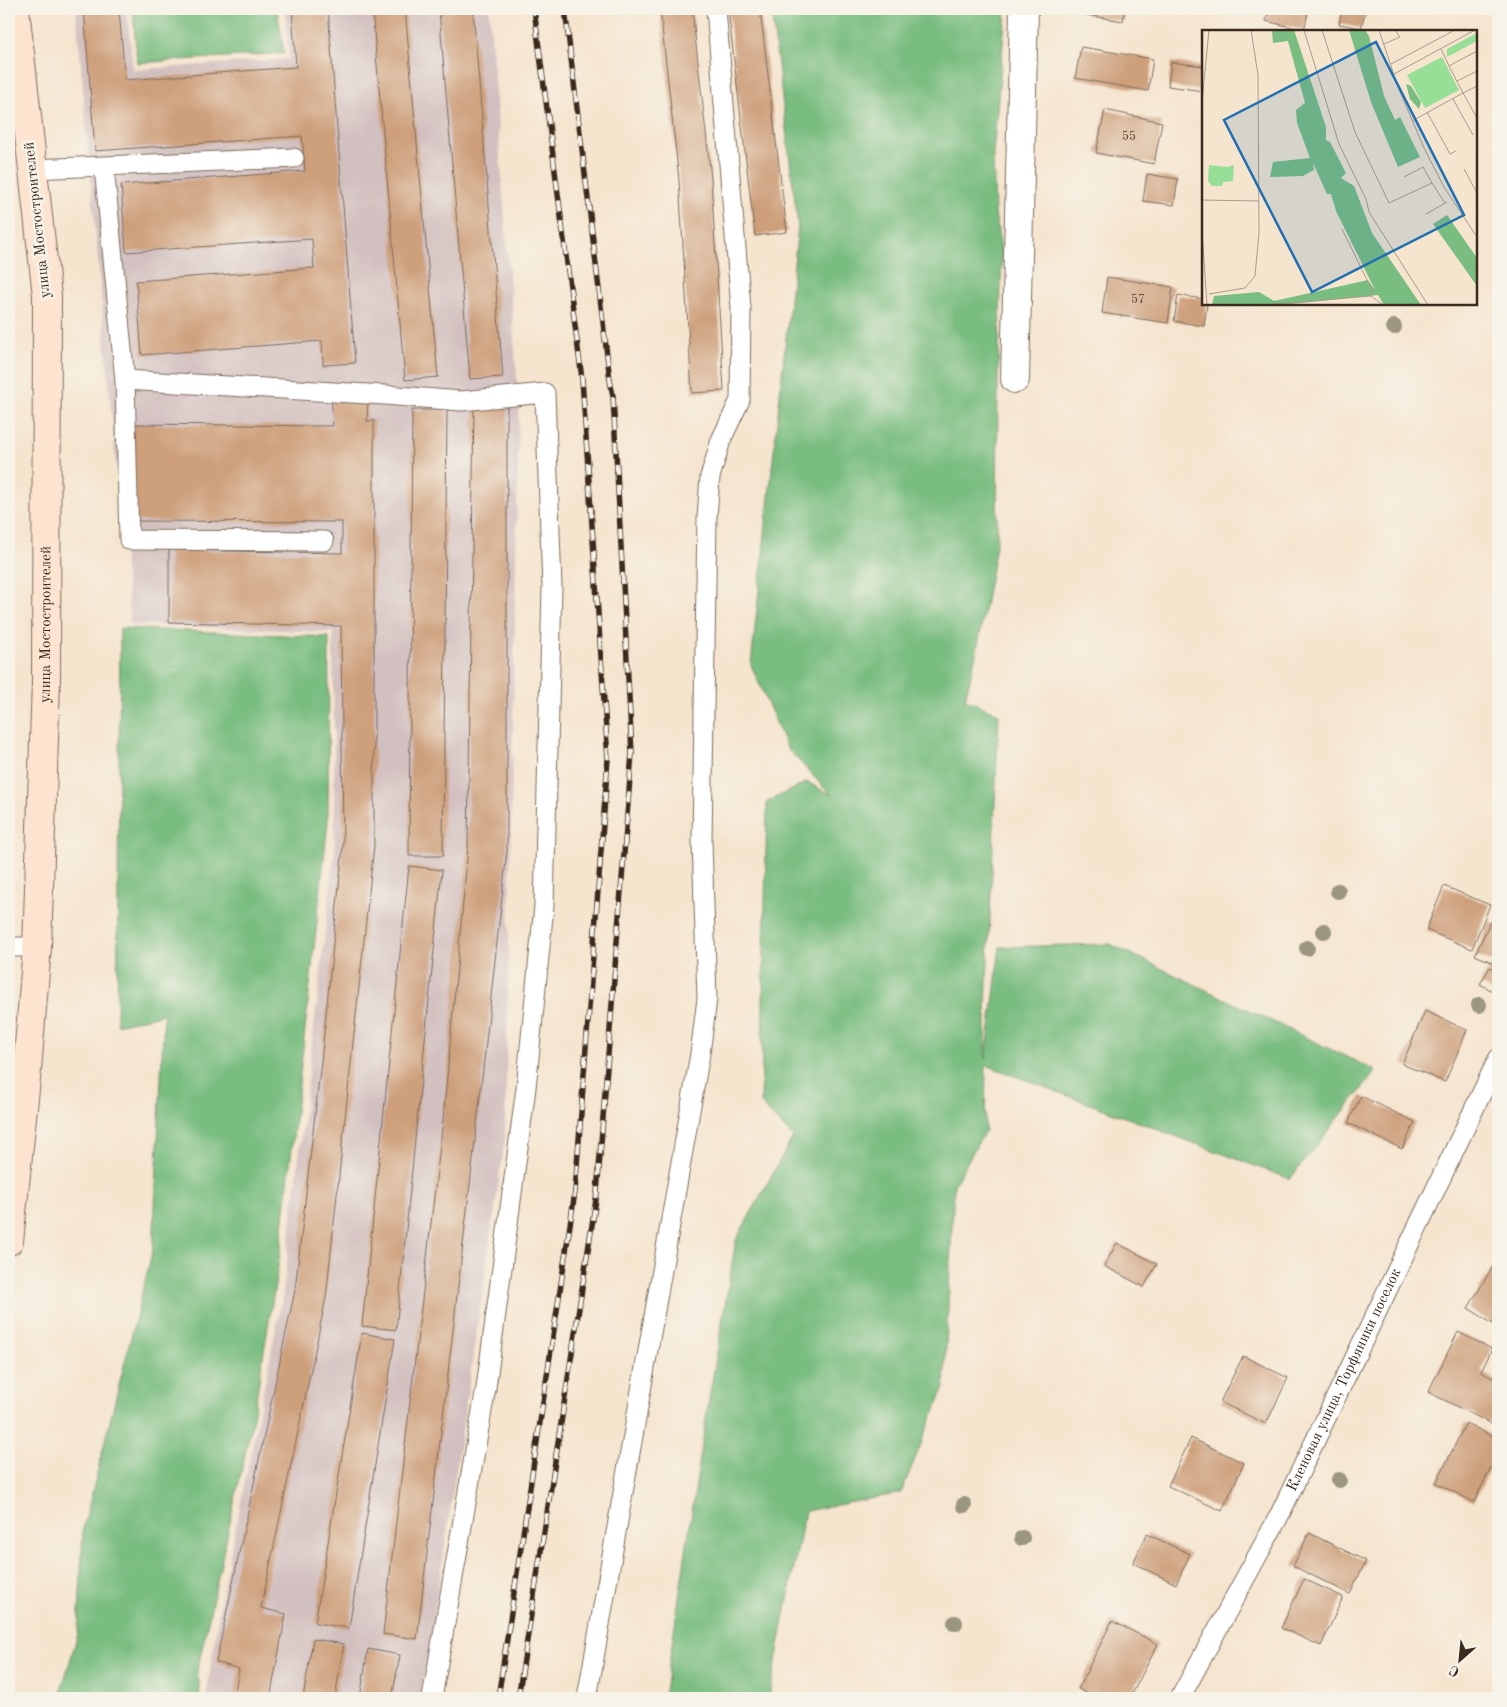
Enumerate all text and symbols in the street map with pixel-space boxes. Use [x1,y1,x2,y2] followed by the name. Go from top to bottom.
[1202,30,1477,305] inset map
[1122,130,1136,143] house number: 55
[22,141,54,299] street label: улица Мостостроителей
[1131,293,1145,306] house number: 57
[38,546,54,703] street label: улица Мостостроителей
[1284,1266,1404,1494] street label: Кленовая улица, Торфяники поселок
[1434,1634,1484,1684] north arrow
[1447,1662,1462,1679] text: С

